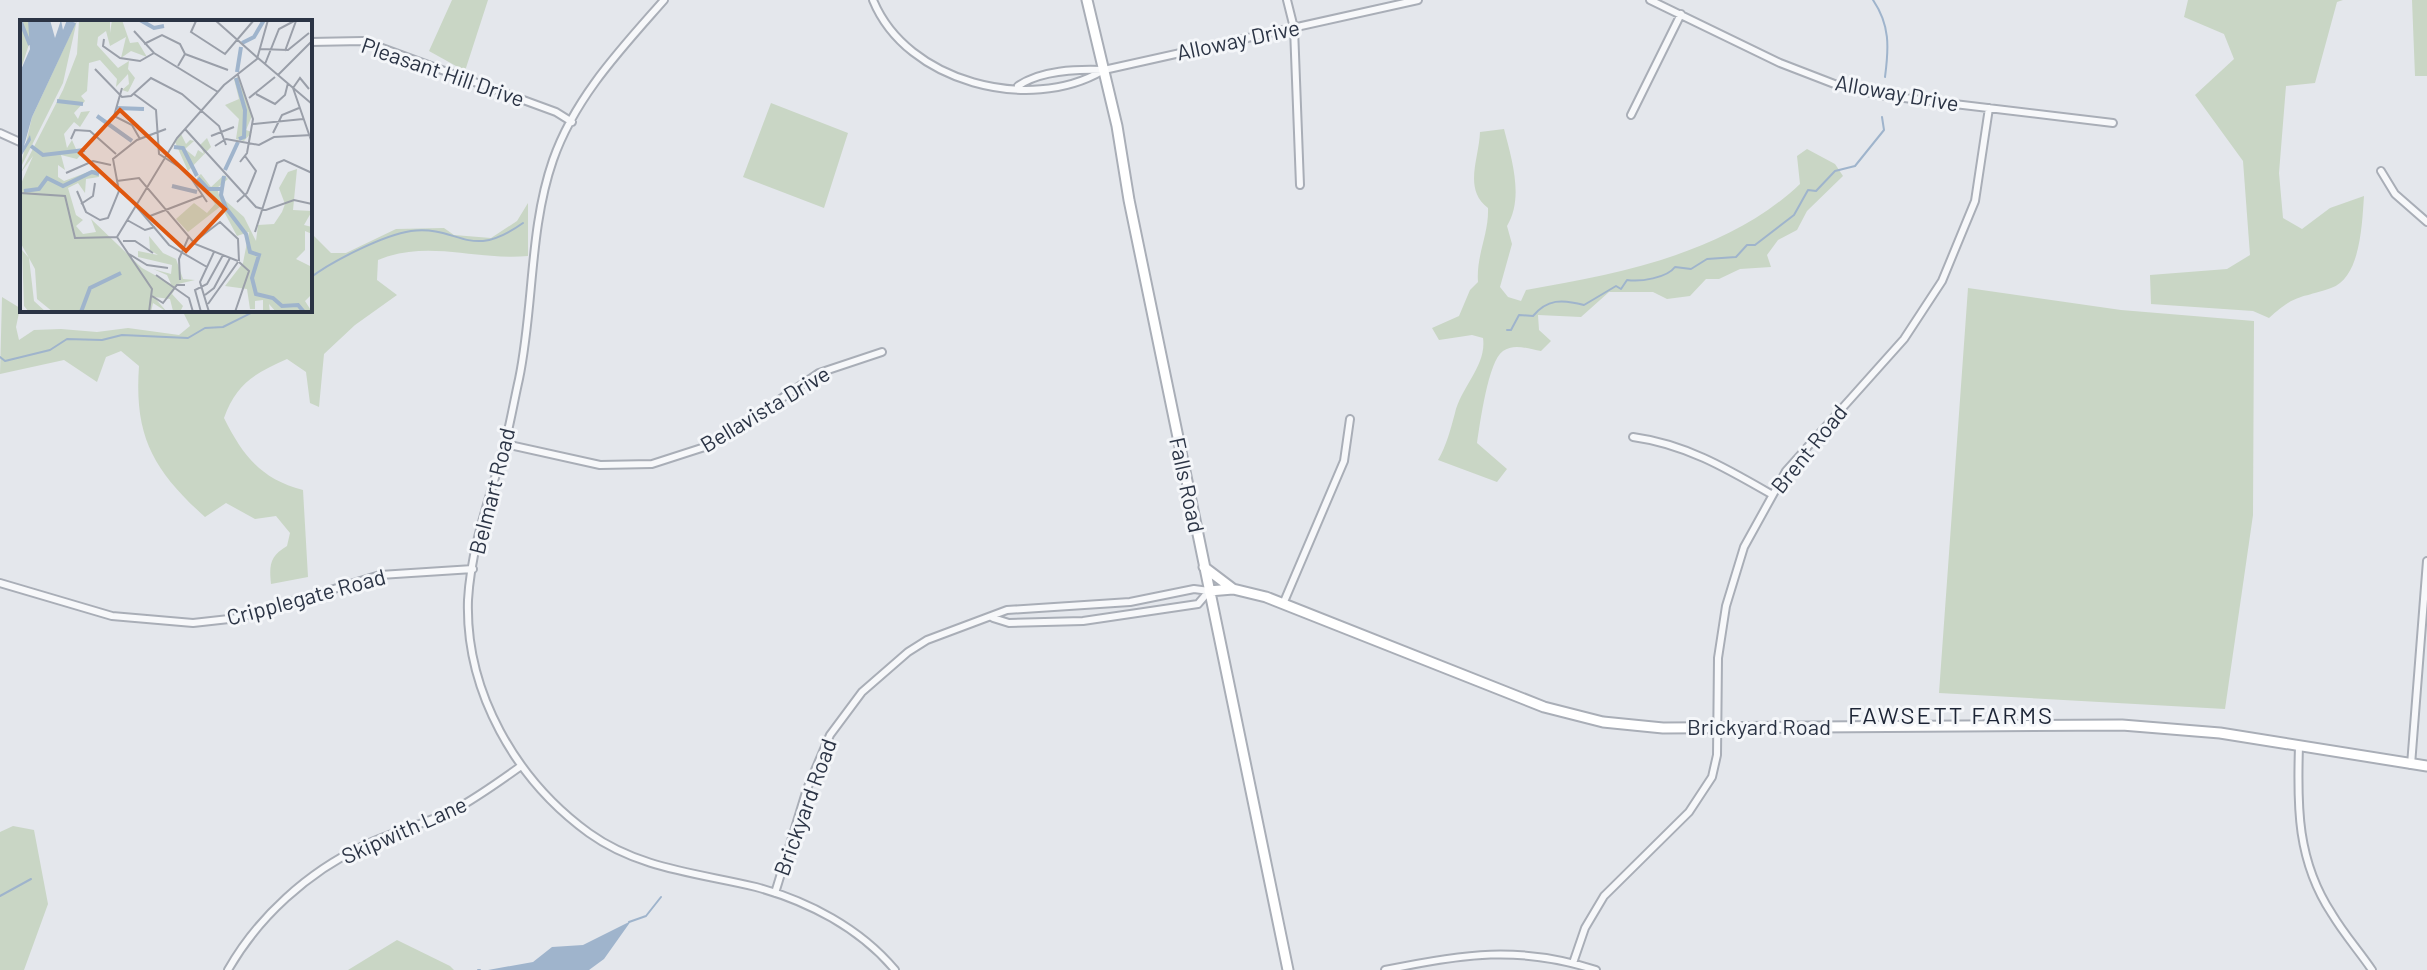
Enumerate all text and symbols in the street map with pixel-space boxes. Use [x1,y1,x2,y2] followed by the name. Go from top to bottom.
[1174,13,1302,65] street label: Alloway Drive
[20,20,312,312] inset map
[358,31,528,111] street label: Pleasant Hill Drive
[1833,68,1961,116] street label: Alloway Drive
[695,359,834,457] street label: Bellavista Drive
[1765,399,1852,498] street label: Brent Road
[463,425,519,557] street label: Belmart Road
[1165,435,1211,535] street label: Falls Road
[223,562,388,630] street label: Cripplegate Road
[1848,700,2054,729] district label: FAWSETT FARMS
[1687,713,1831,739] street label: Brickyard Road
[767,735,841,879] street label: Brickyard Road
[337,790,470,868] street label: Skipwith Lane

